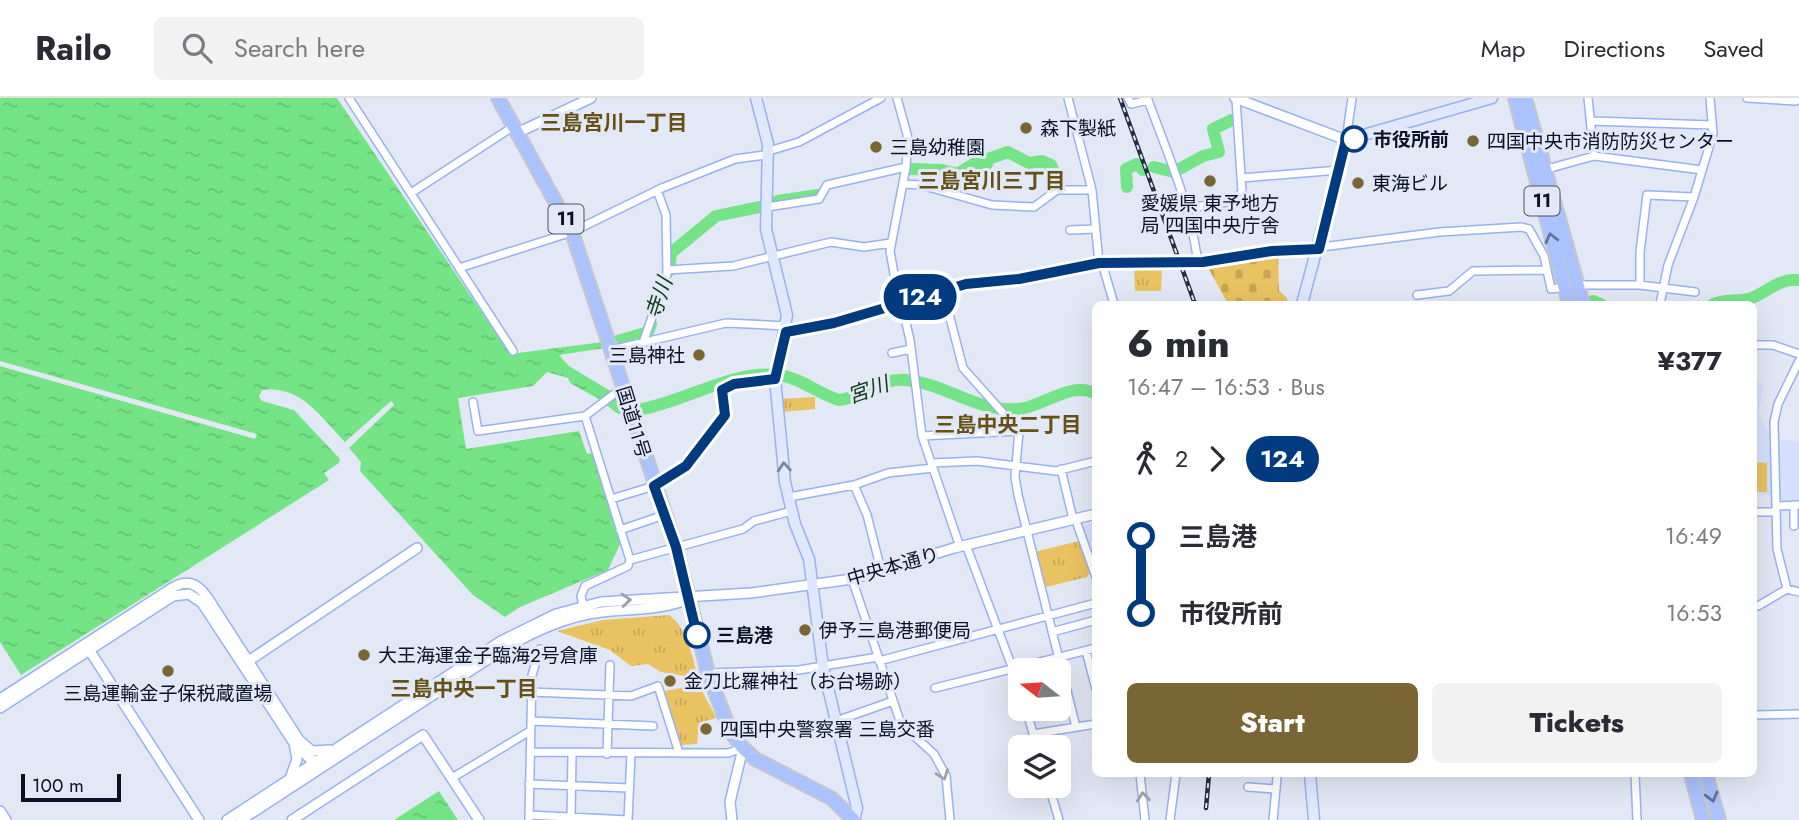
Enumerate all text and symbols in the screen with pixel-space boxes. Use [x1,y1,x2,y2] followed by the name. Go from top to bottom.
[154,17,644,80] search box
[35,25,112,72] text: Railo
[178,29,216,67] icon: search
[234,29,365,67] text: Search here
[1481,31,1526,66] text: Map
[1564,31,1665,66] text: Directions
[1703,31,1764,66] text: Saved
[541,108,688,138] district label: 三島宮川一丁目
[1040,115,1116,142] place label: 森下製紙
[1018,120,1034,136] marker: 森下製紙
[1341,126,1367,152] marker: 市役所前
[1373,126,1449,153] place label: 市役所前
[1487,128,1734,155] place label: 四国中央市消防防災センター
[1465,133,1481,149] marker: 四国中央市消防防災センター
[890,134,985,161] place label: 三島幼稚園
[868,139,884,155] marker: 三島幼稚園
[919,166,1066,196] district label: 三島宮川三丁目
[1372,170,1448,197] place label: 東海ビル
[1202,173,1218,189] marker: 愛媛県 東予地方 局 四国中央庁舎
[1350,175,1366,191] marker: 東海ビル
[1524,186,1560,216] road number: 11
[1141,190,1279,239] place label: 愛媛県 東予地方 局 四国中央庁舎
[548,204,584,234] road number: 11
[1545,233,1559,245] one-way arrow
[638,271,680,323] water label: 寺川
[880,274,960,320] line badge: 124
[898,279,942,314] text: 124
[1127,316,1230,371] text: 6 min
[609,342,685,369] place label: 三島神社
[1657,342,1722,380] text: ¥377
[691,347,707,363] marker: 三島神社
[843,368,895,411] water label: 宮川
[1127,370,1325,404] text: 16:47 – 16:53 · Bus
[610,383,657,462] street label: 国道11号
[935,410,1082,440] district label: 三島中央二丁目
[1127,440,1165,478] icon: walk
[1198,440,1236,478] icon: forward
[1260,441,1305,476] text: 124
[1175,442,1188,476] text: 2
[777,461,792,472] one-way arrow
[1179,518,1257,556] text: 三島港
[1665,519,1722,553] text: 16:49
[844,540,943,593] street label: 中央本通り
[620,593,631,608] one-way arrow
[1179,595,1283,633] text: 市役所前
[1666,596,1722,630] text: 16:53
[819,617,971,644] place label: 伊予三島港郵便局
[684,622,710,648] marker: 三島港
[716,622,773,649] place label: 三島港
[797,622,813,638] marker: 伊予三島港郵便局
[378,642,598,669] place label: 大王海運金子臨海2号倉庫
[356,647,372,663] marker: 大王海運金子臨海2号倉庫
[1008,658,1071,721] north arrow
[1008,658,1071,798] map controls
[160,663,176,679] marker: 三島運輸金子保税蔵置場
[684,668,912,695] place label: 金刀比羅神社（お台場跡）
[662,673,678,689] marker: 金刀比羅神社（お台場跡）
[391,674,538,704] district label: 三島中央一丁目
[63,680,273,707] place label: 三島運輸金子保税蔵置場
[1127,683,1418,763] button: Start
[1432,683,1722,763] button: Tickets
[720,716,935,743] place label: 四国中央警察署 三島交番
[698,721,714,737] marker: 四国中央警察署 三島交番
[1008,735,1071,798] button: layers
[935,769,949,781] one-way arrow
[21,771,121,803] scale bar
[32,772,84,799] text: 100 m
[1136,791,1151,802] one-way arrow
[1704,791,1719,803] one-way arrow

